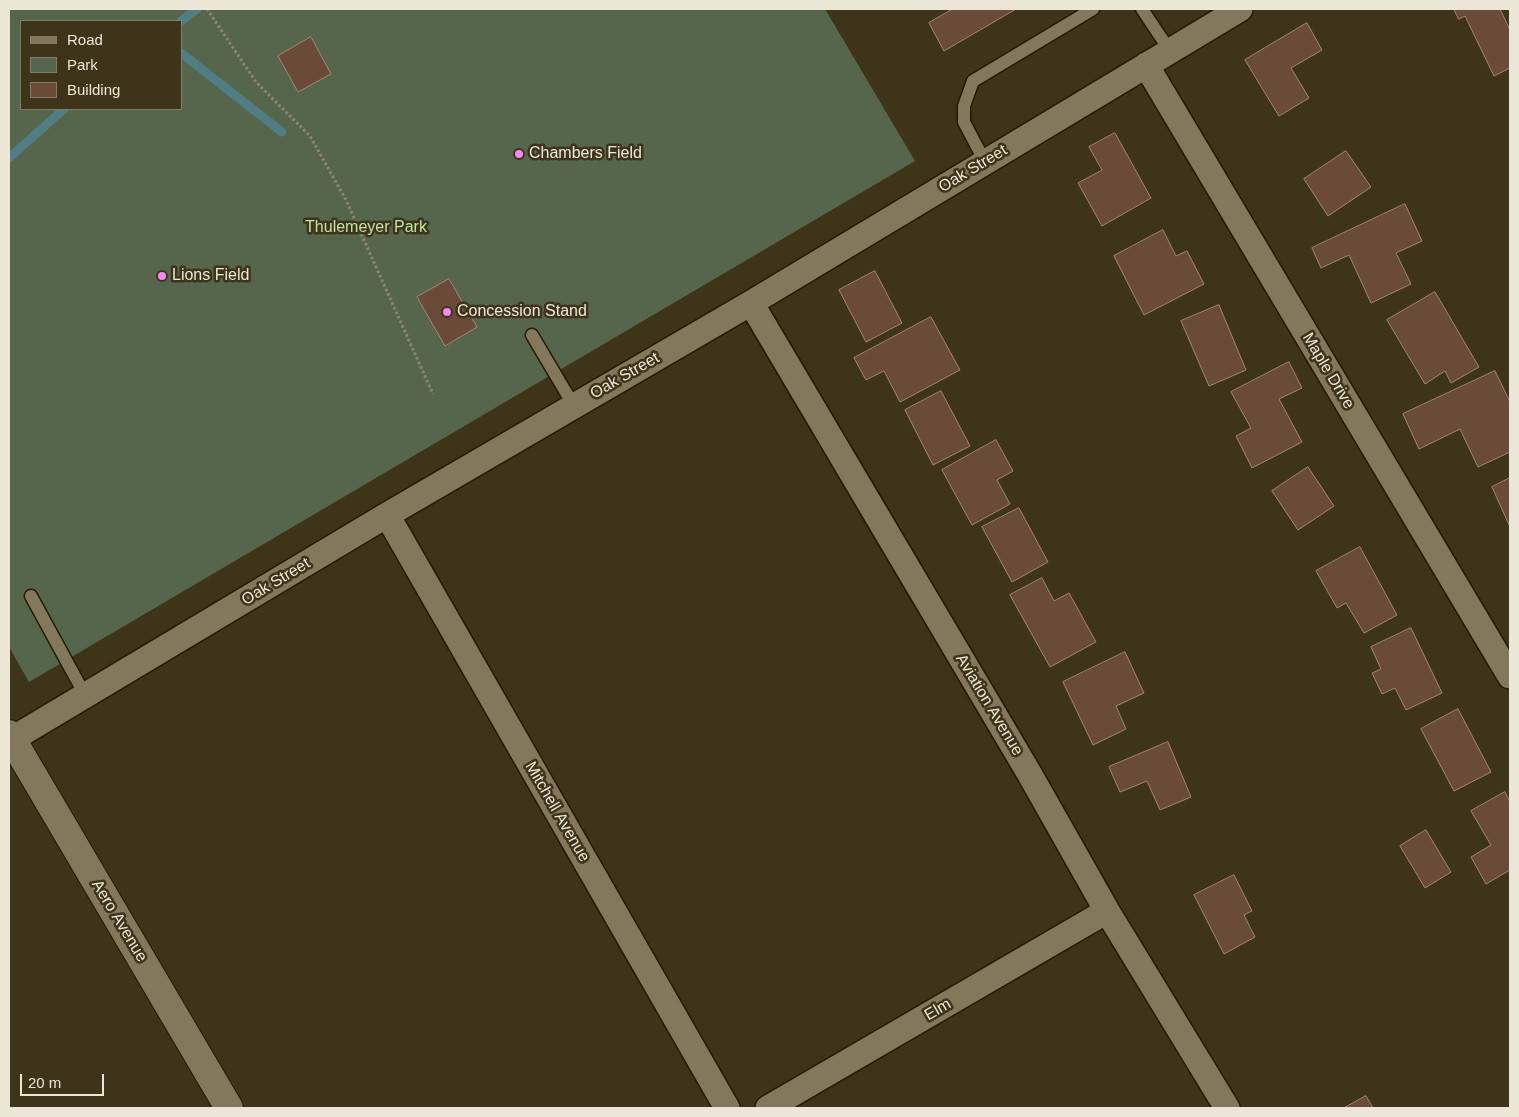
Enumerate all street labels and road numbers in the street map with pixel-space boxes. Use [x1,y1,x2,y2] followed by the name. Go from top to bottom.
[935,141,1011,197] street label: Oak Street
[1298,329,1358,413] street label: Maple Drive
[587,349,663,403] street label: Oak Street
[238,554,314,610] street label: Oak Street
[951,651,1027,759] street label: Aviation Avenue
[521,758,593,866] street label: Mitchell Avenue
[87,877,151,965] street label: Aero Avenue
[921,995,955,1025] street label: Elm

